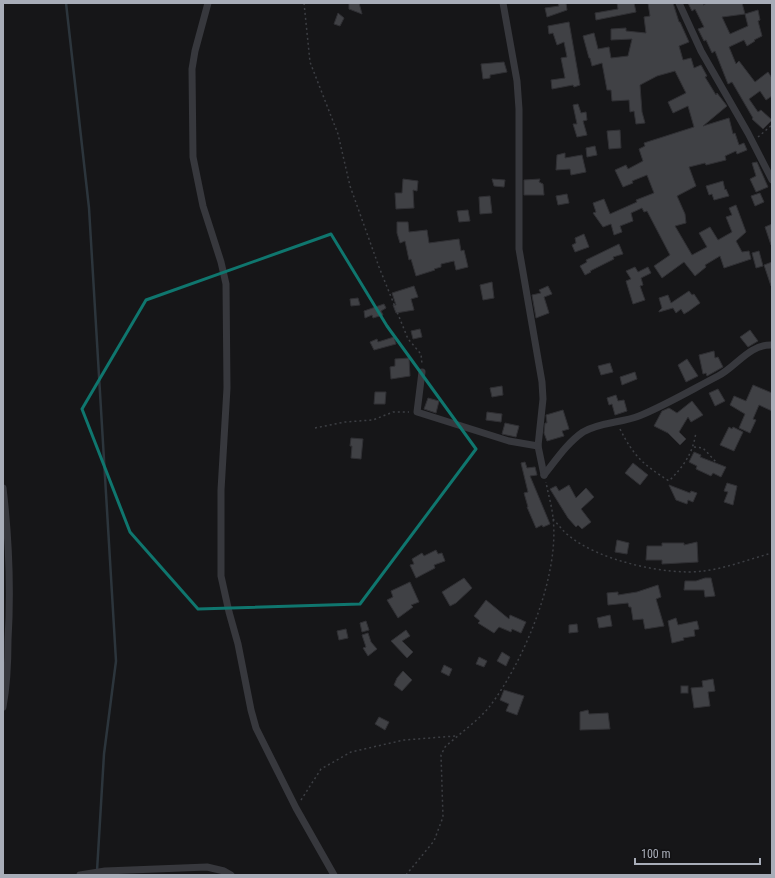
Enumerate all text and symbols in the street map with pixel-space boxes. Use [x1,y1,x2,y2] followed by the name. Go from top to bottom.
[635,840,760,866] scale bar
[641,847,671,861] text: 100 m

